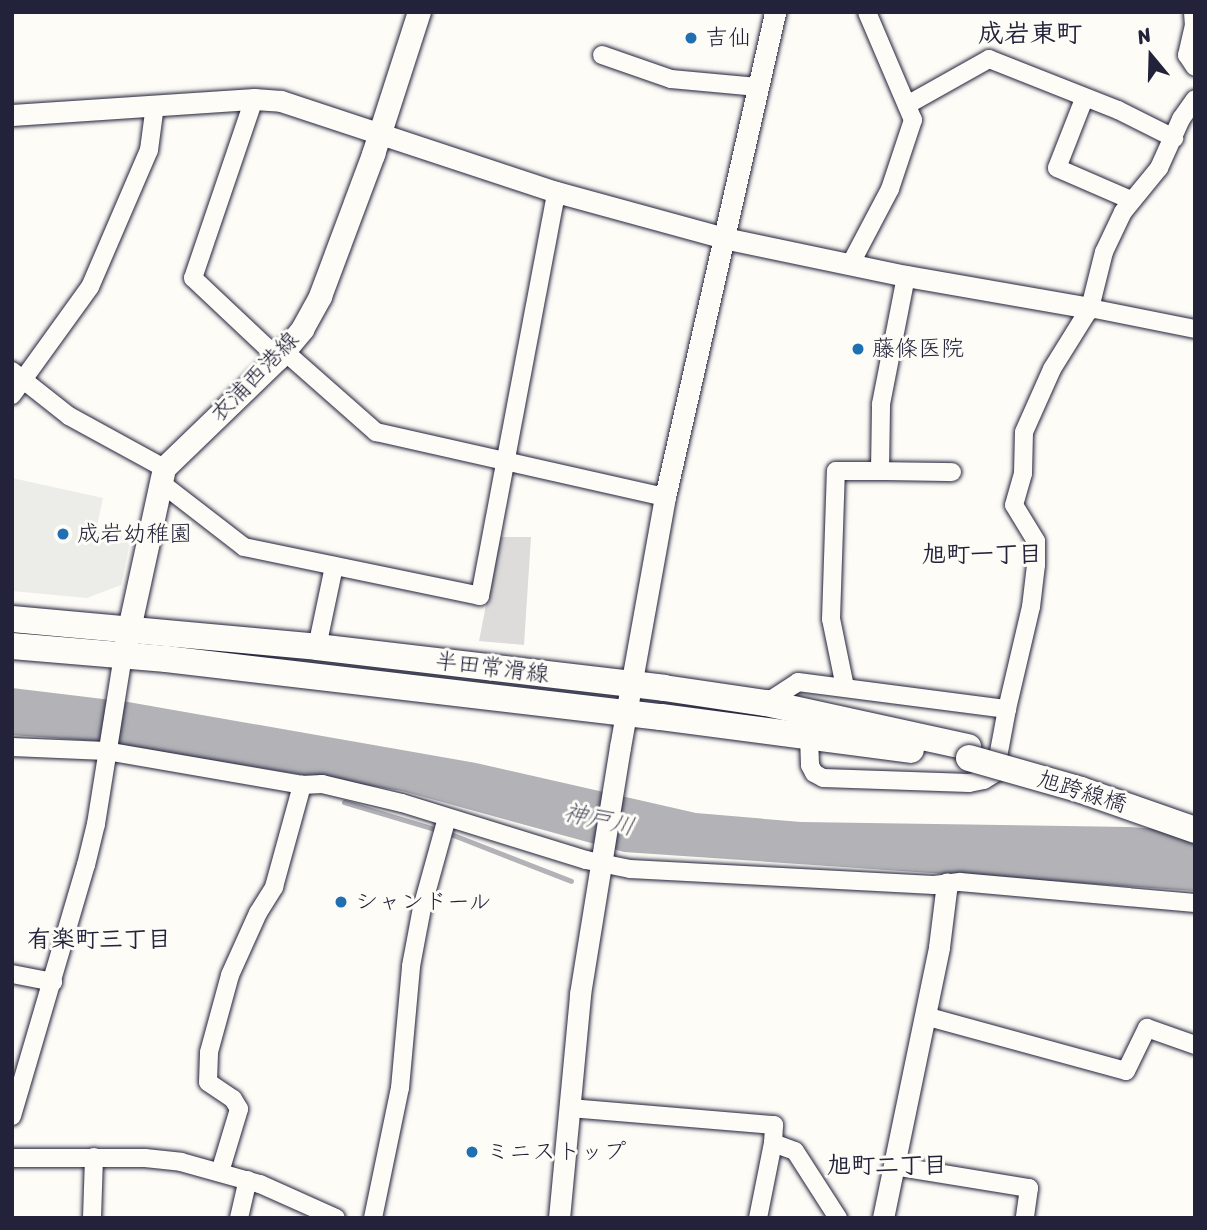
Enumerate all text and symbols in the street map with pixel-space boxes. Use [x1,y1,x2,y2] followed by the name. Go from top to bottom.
[978,18,1082,50] district label: 成岩東町
[1132,18,1156,53] text: N
[1116,21,1186,91] north arrow
[705,24,751,52] place label: 吉仙
[683,30,699,46] marker: 吉仙
[205,326,305,428] street label: 衣浦西港線
[872,335,964,363] place label: 藤條医院
[850,341,866,357] marker: 藤條医院
[77,520,192,548] place label: 成岩幼稚園
[55,526,71,542] marker: 成岩幼稚園
[922,541,1042,569] district label: 旭町一丁目
[433,647,551,689] street label: 半田常滑線
[1034,765,1130,819] street label: 旭跨線橋
[561,798,637,842] water label: 神戸川
[355,888,493,916] place label: シャンドール
[333,894,349,910] marker: シャンドール
[27,926,171,954] district label: 有楽町三丁目
[486,1138,624,1166] place label: ミニストップ
[464,1144,480,1160] marker: ミニストップ
[827,1152,947,1180] district label: 旭町二丁目

